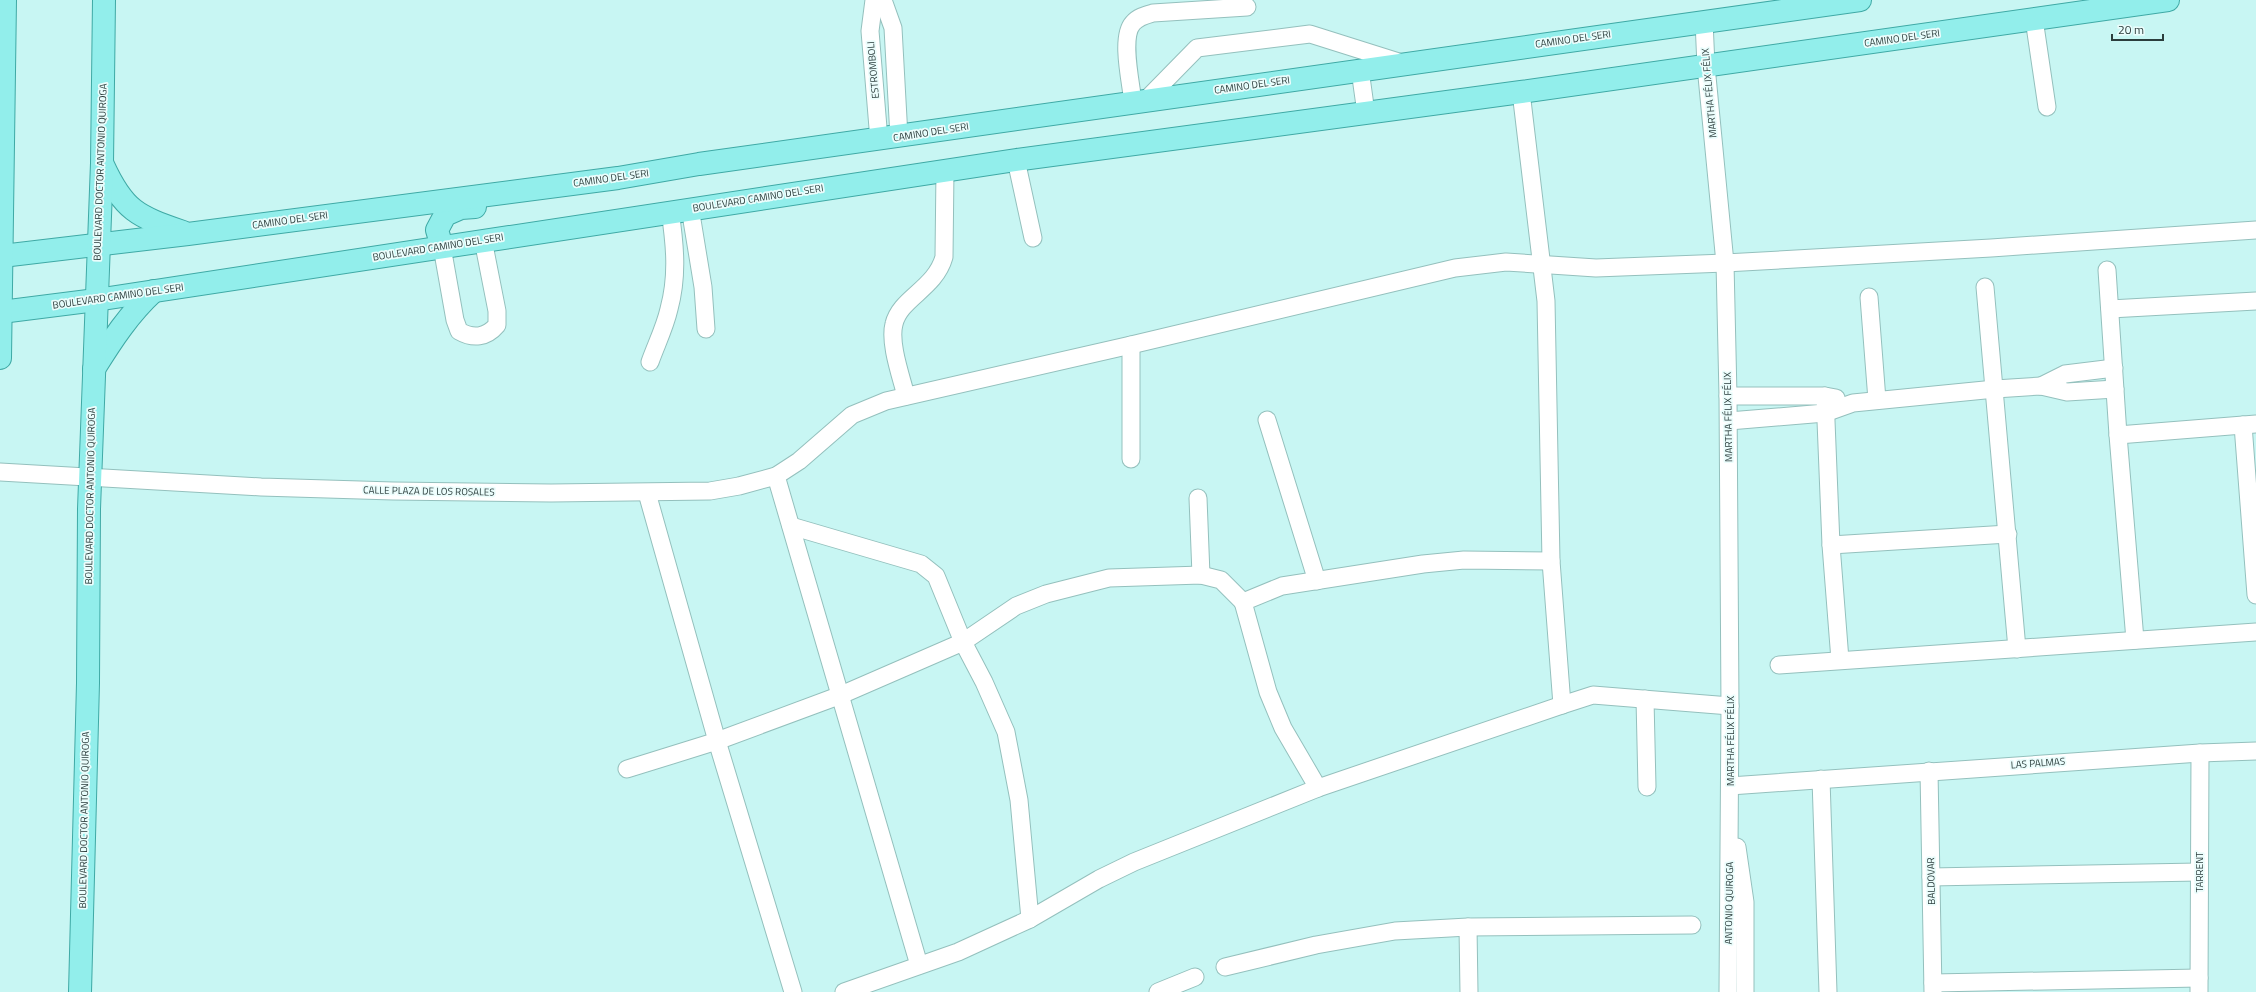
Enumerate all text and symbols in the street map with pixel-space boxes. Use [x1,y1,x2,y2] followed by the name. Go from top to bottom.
[2112,16,2163,42] scale bar
[2118,20,2144,39] text: 20 m
[1863,25,1941,51] street label: CAMINO DEL SERI
[1534,26,1612,52] street label: CAMINO DEL SERI
[863,41,883,99] street label: ESTROMBOLI
[1698,47,1720,138] street label: MARTHA FÉLIX FÉLIX
[1213,72,1291,98] street label: CAMINO DEL SERI
[89,83,111,261] street label: BOULEVARD DOCTOR ANTONIO QUIROGA
[892,119,970,145] street label: CAMINO DEL SERI
[572,165,650,191] street label: CAMINO DEL SERI
[692,180,824,216] street label: BOULEVARD CAMINO DEL SERI
[251,207,329,233] street label: CAMINO DEL SERI
[372,229,504,265] street label: BOULEVARD CAMINO DEL SERI
[51,279,185,313] street label: BOULEVARD CAMINO DEL SERI
[1720,371,1736,462] street label: MARTHA FÉLIX FÉLIX
[81,407,99,585] street label: BOULEVARD DOCTOR ANTONIO QUIROGA
[363,482,495,500] street label: CALLE PLAZA DE LOS ROSALES
[1723,696,1738,786] street label: MARTHA FÉLIX FÉLIX
[75,731,93,909] street label: BOULEVARD DOCTOR ANTONIO QUIROGA
[2010,754,2066,772] street label: LAS PALMAS
[2192,851,2207,892] street label: TARRENT
[1923,857,1939,905] street label: BALDOVAR
[1721,861,1737,945] street label: ANTONIO QUIROGA

